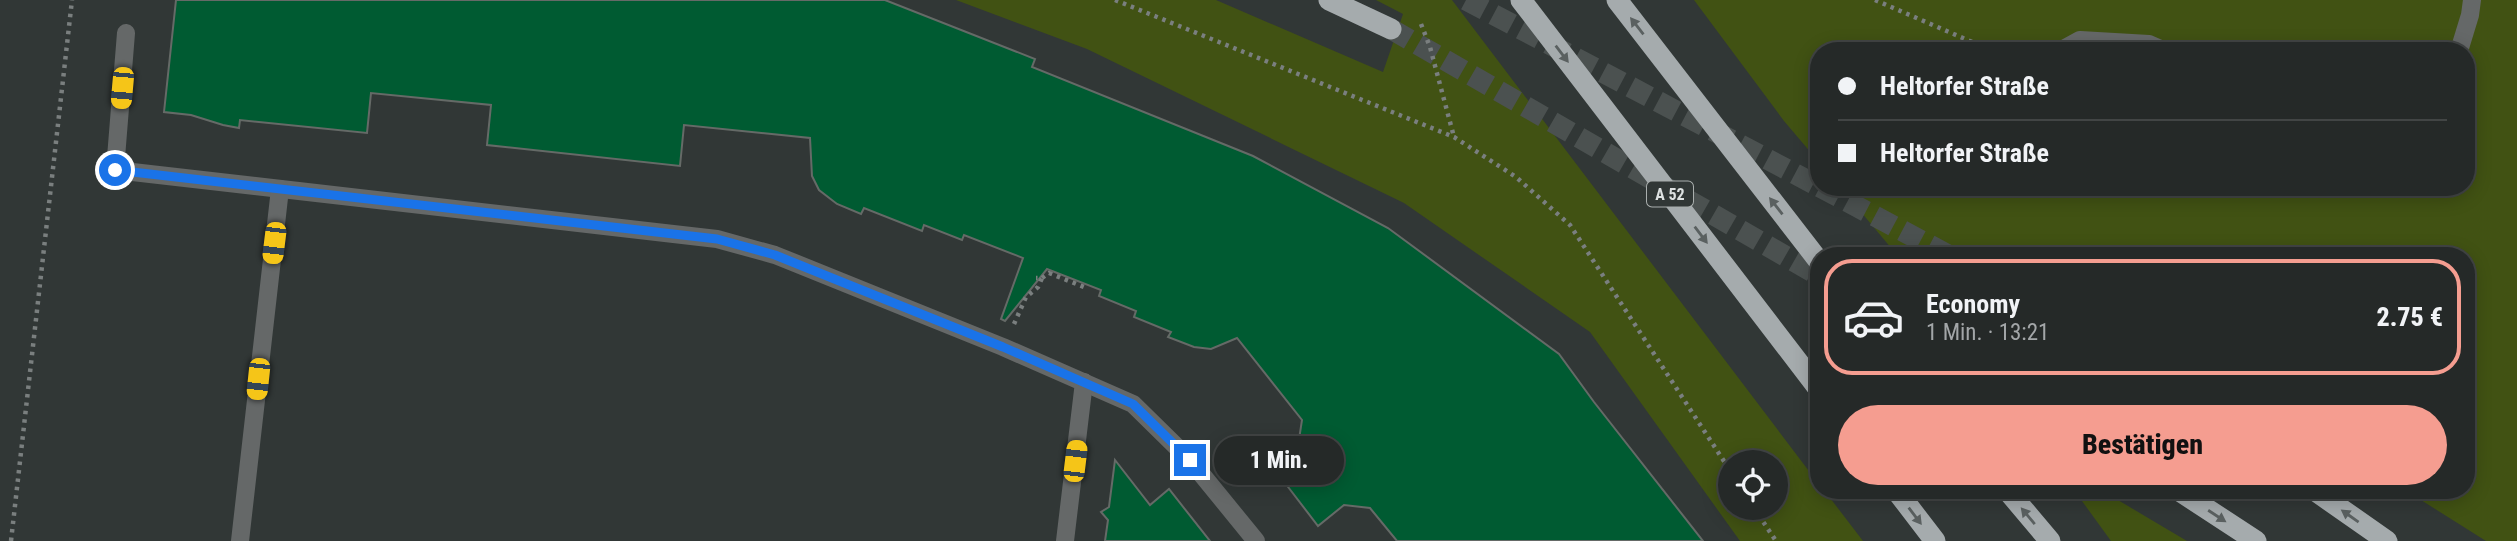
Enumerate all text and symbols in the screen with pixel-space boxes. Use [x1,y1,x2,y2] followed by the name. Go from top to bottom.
[1631,17,1645,35] one-way arrow
[1555,45,1569,63] one-way arrow
[110,66,135,110] car
[1880,71,2049,101] text: Heltorfer Straße
[1880,138,2049,168] text: Heltorfer Straße
[99,154,131,186] route start
[1647,182,1693,206] road number: A 52
[1769,197,1784,215] one-way arrow
[262,221,287,265] car
[1693,226,1707,244] one-way arrow
[1842,286,1905,349] icon: car
[1926,289,2020,319] text: Economy
[2376,302,2443,332] text: 2.75 €
[1926,319,2049,346] text: 1 Min. · 13:21
[246,357,271,401] car
[1838,405,2447,485] button: Bestätigen
[1214,435,1344,484] callout: 1 Min.
[1063,439,1088,483] car
[1174,444,1206,476] route end
[1250,447,1308,474] text: 1 Min.
[1718,450,1788,520] map controls
[1718,450,1788,520] button: locate
[1908,506,1923,524] one-way arrow
[2021,507,2036,525] one-way arrow
[2207,509,2227,522] one-way arrow
[2341,509,2359,523] one-way arrow

